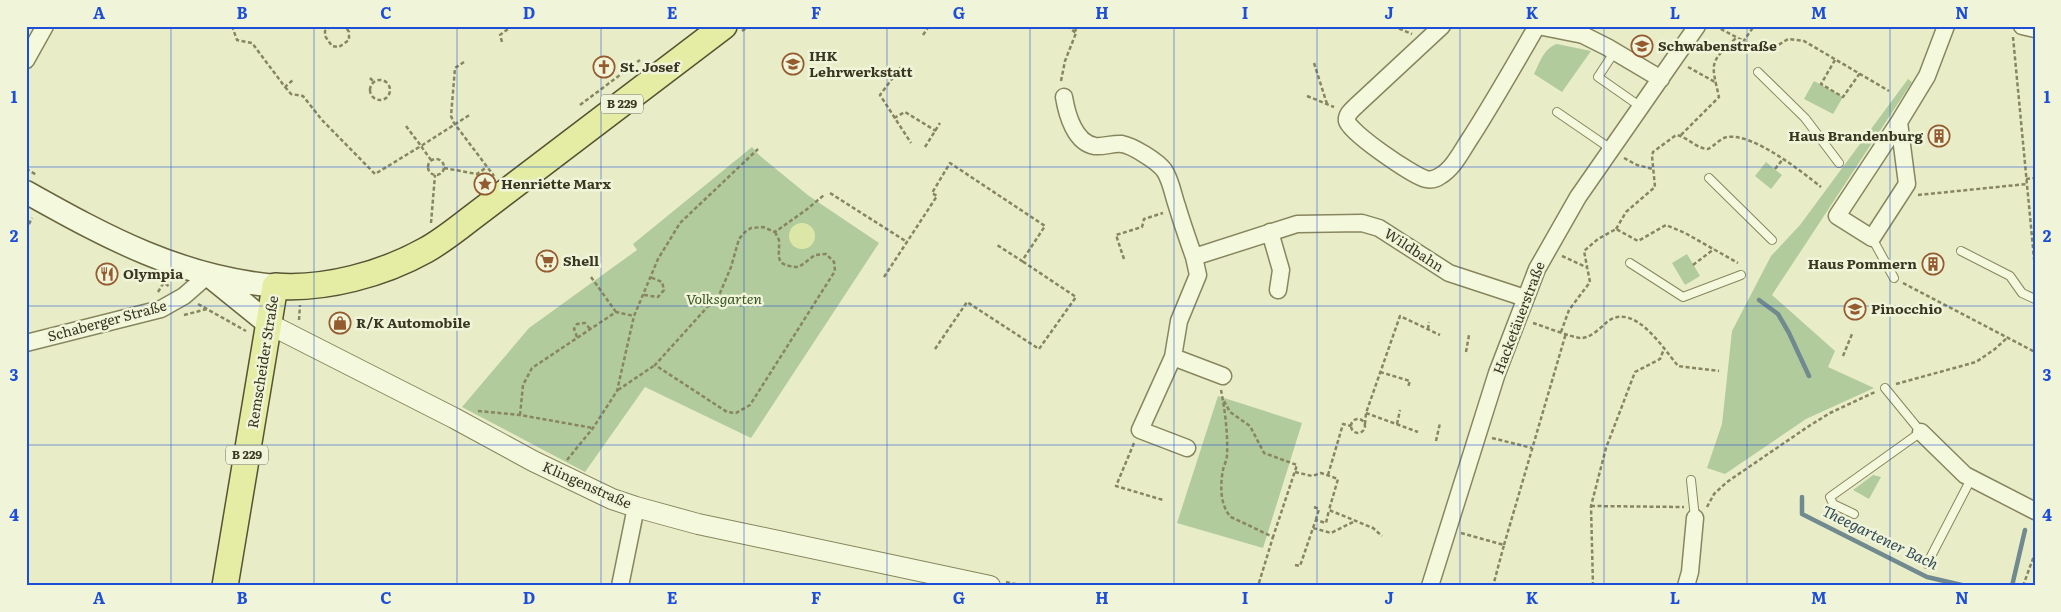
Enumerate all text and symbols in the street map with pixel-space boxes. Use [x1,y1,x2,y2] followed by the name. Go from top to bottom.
[93,0,105,24] text: A
[236,0,248,24] text: B
[380,0,392,24] text: C
[523,0,535,24] text: D
[667,0,678,24] text: E
[811,0,821,24] text: F
[953,0,965,24] text: G
[1095,0,1109,24] text: H
[1242,0,1248,24] text: I
[1384,0,1394,24] text: J
[1526,0,1539,24] text: K
[1670,0,1680,24] text: L
[1811,0,1827,24] text: M
[1955,0,1969,24] text: N
[1630,34,1654,58] school or university icon: Schwabenstraße
[1658,35,1777,55] place label: Schwabenstraße
[809,45,914,81] place label: IHK Lehrwerkstatt
[781,52,805,76] school or university icon: IHK Lehrwerkstatt
[592,55,616,79] church icon: St. Josef
[620,56,681,76] place label: St. Josef
[11,84,18,108] text: 1
[2044,84,2051,108] text: 1
[601,95,643,114] road number: B 229
[1927,124,1951,148] building icon: Haus Brandenburg
[1789,125,1924,145] place label: Haus Brandenburg
[473,172,497,196] place icon: Henriette Marx
[501,173,611,193] place label: Henriette Marx
[1381,222,1448,276] street label: Wildbahn
[10,223,19,247] text: 2
[2043,223,2052,247] text: 2
[535,249,559,273] supermarket icon: Shell
[563,250,599,270] place label: Shell
[1921,252,1945,276] building icon: Haus Pommern
[1808,253,1917,273] place label: Haus Pommern
[1487,258,1549,377] street label: Hacketäuerstraße
[95,262,119,286] restaurant icon: Olympia
[123,263,184,283] place label: Olympia
[686,288,762,308] park label: Volksgarten
[242,294,282,430] street label: Remscheider Straße
[45,295,168,346] street label: Schaberger Straße
[1843,297,1867,321] school or university icon: Pinocchio
[1871,298,1943,318] place label: Pinocchio
[328,311,352,335] shop icon: R/K Automobile
[356,312,470,332] place label: R/K Automobile
[10,362,19,386] text: 3
[2043,362,2052,386] text: 3
[226,446,268,464] road number: B 229
[540,456,635,513] street label: Klingenstraße
[1819,499,1943,575] water label: Theegartener Bach
[9,502,19,526] text: 4
[2042,502,2052,526] text: 4
[93,585,105,609] text: A
[236,585,248,609] text: B
[380,585,392,609] text: C
[523,585,535,609] text: D
[667,585,678,609] text: E
[811,585,821,609] text: F
[953,585,965,609] text: G
[1095,585,1109,609] text: H
[1242,585,1248,609] text: I
[1384,585,1394,609] text: J
[1526,585,1539,609] text: K
[1670,585,1680,609] text: L
[1811,585,1827,609] text: M
[1955,585,1969,609] text: N

